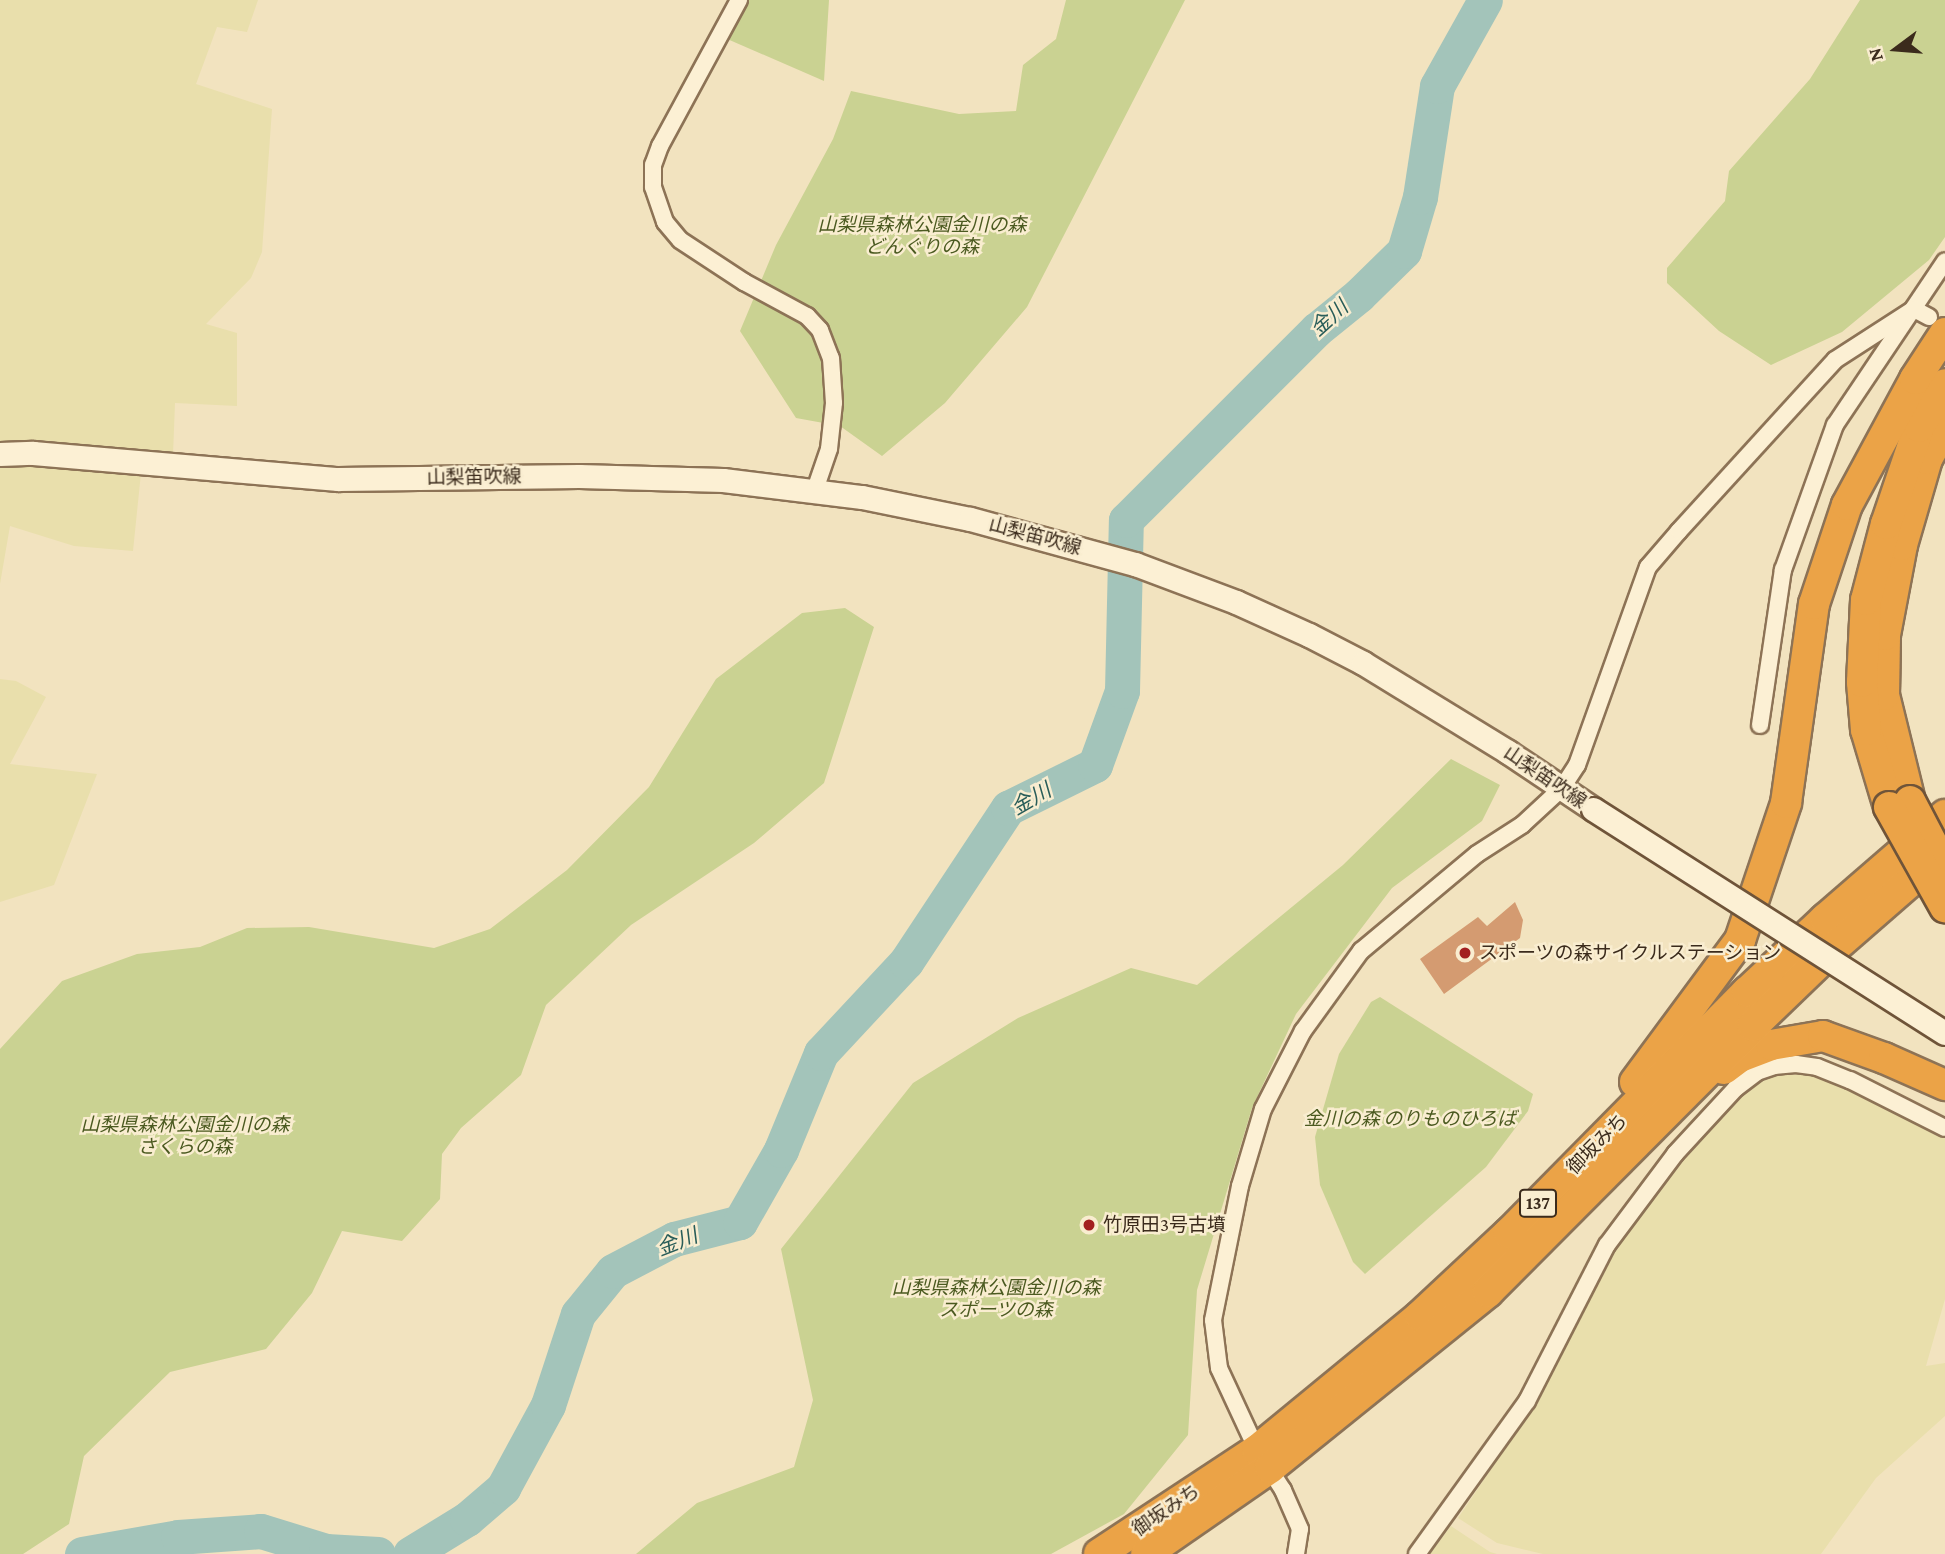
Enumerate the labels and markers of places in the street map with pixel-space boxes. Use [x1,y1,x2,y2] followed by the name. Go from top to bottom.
[1479,942,1783,964] place label: スポーツの森サイクルステーション
[1457,945,1473,961] marker: スポーツの森サイクルステーション
[1103,1214,1226,1236] place label: 竹原田3号古墳
[1081,1217,1097,1233] marker: 竹原田3号古墳

